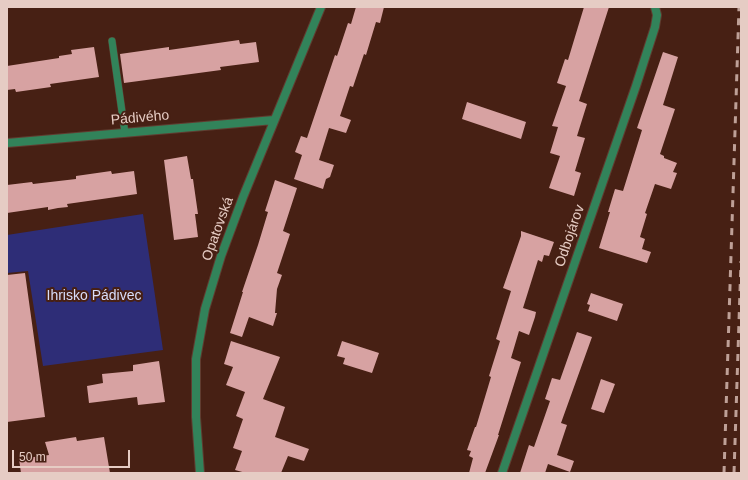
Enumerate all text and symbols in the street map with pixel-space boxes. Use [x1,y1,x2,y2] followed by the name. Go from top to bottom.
[110,107,170,129] street label: Pádivého
[199,195,237,263] street label: Opatovská
[552,203,588,269] street label: Odbojárov
[47,288,141,304] park label: Ihrisko Pádivec
[14,442,132,468] scale bar
[19,450,46,464] text: 50 m

